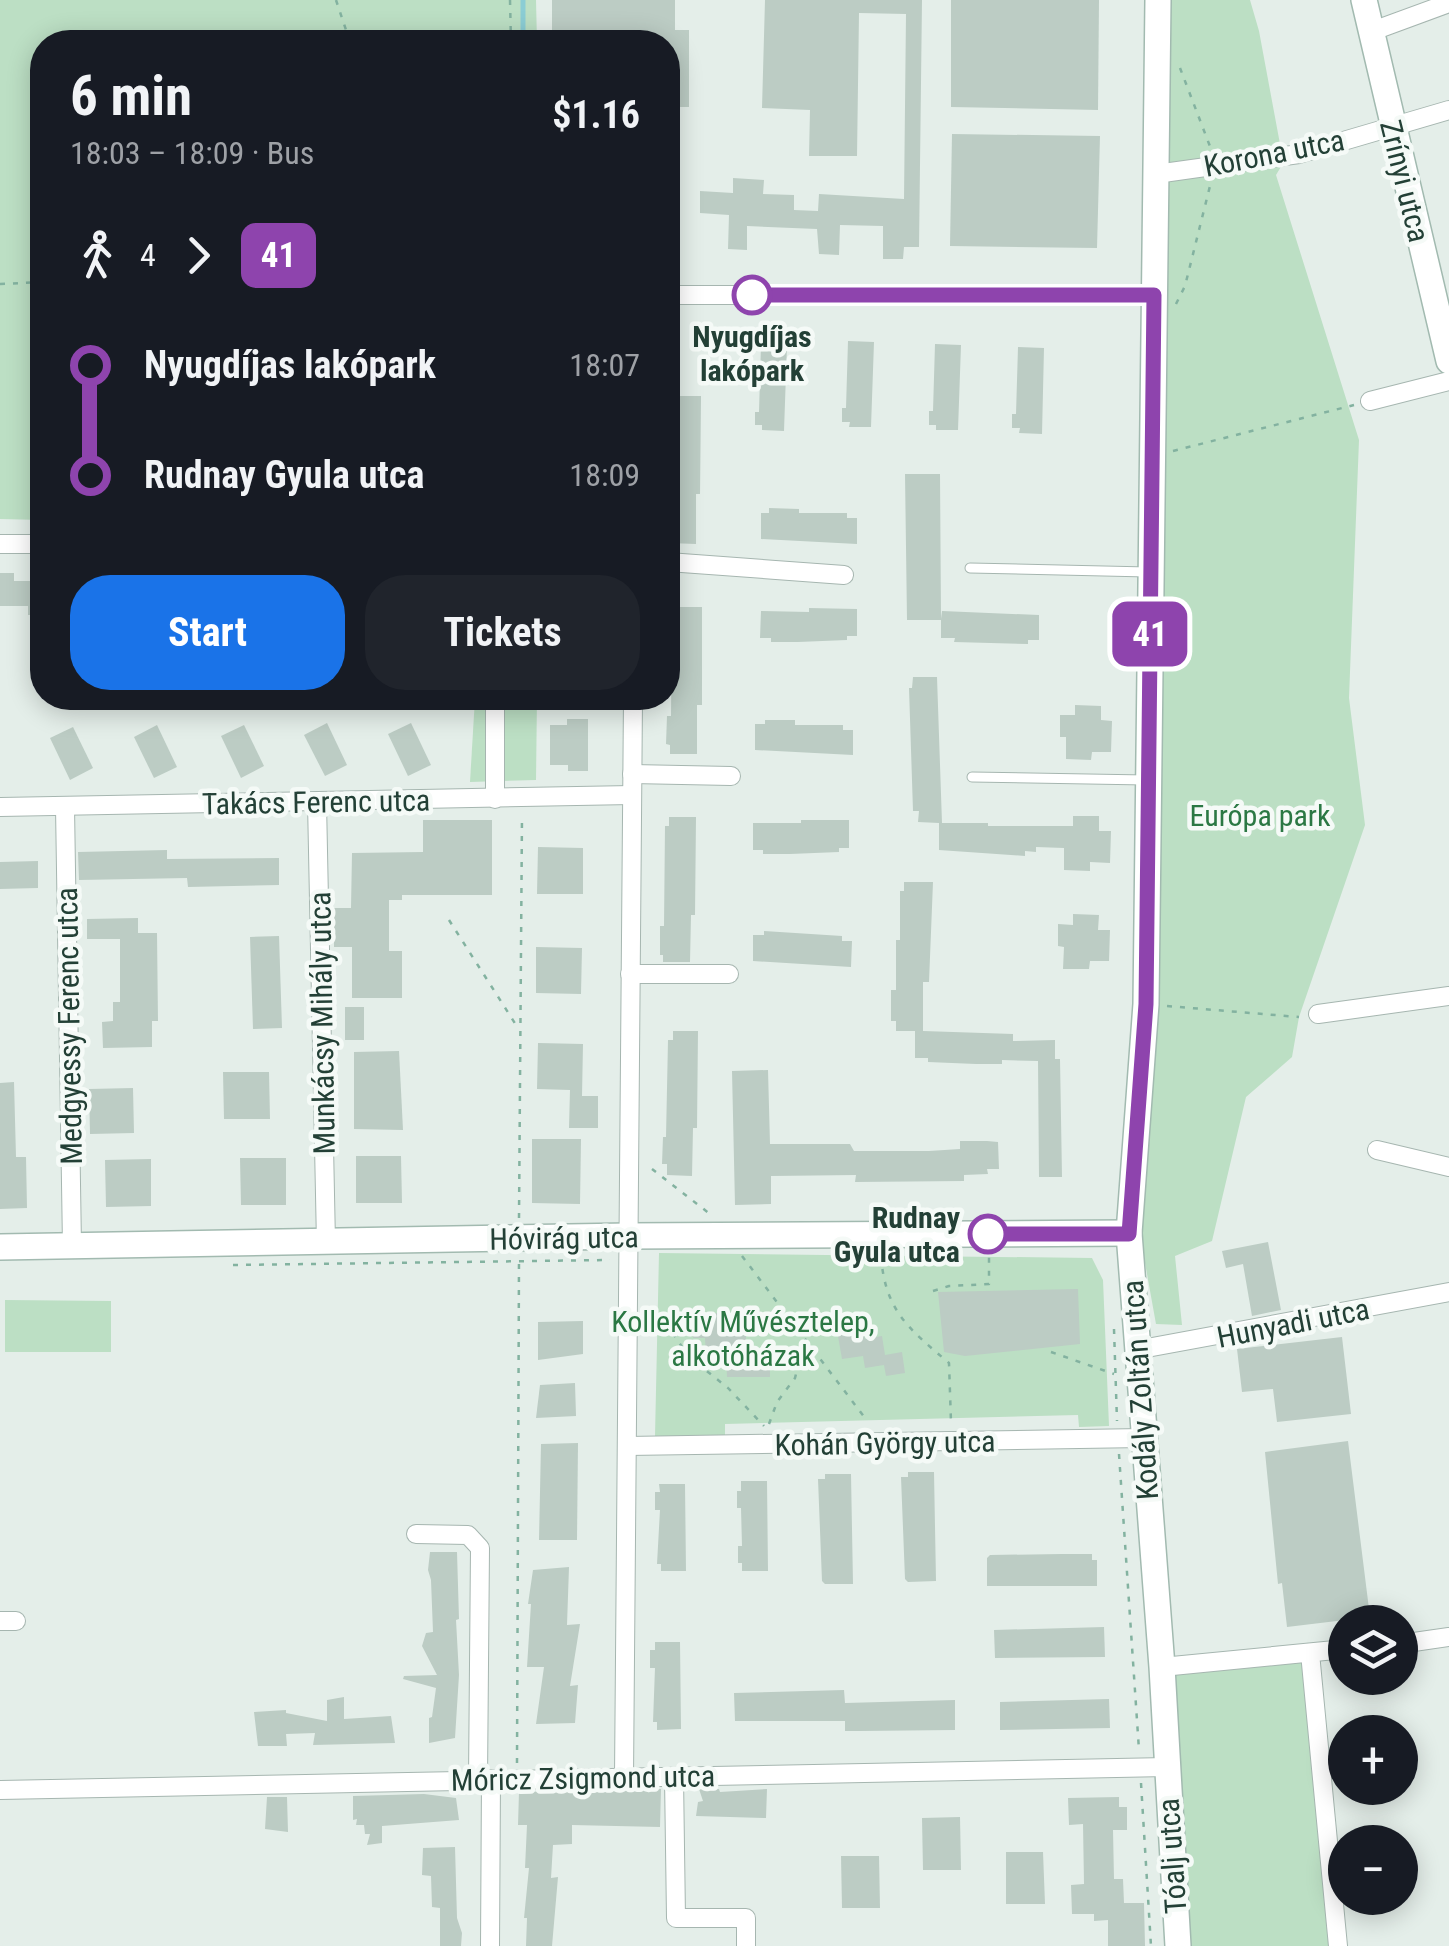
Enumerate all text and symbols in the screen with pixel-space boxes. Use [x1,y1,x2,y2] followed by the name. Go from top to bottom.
[70,64,192,128] text: 6 min
[552,93,640,137] text: $1.16
[1373,116,1437,246] street label: Zrínyi utca
[1201,122,1347,184] street label: Korona utca
[70,134,314,172] text: 18:03 – 18:09 · Bus
[70,228,125,283] icon: walk
[171,228,226,283] icon: forward
[261,235,296,276] text: 41
[140,236,156,274] text: 4
[733,276,771,314] marker: Nyugdíjas lakópark
[692,319,812,388] place label: Nyugdíjas lakópark
[144,343,436,387] text: Nyugdíjas lakópark
[569,346,640,384] text: 18:07
[144,453,424,497] text: Rudnay Gyula utca
[569,456,640,494] text: 18:09
[70,575,345,690] button: Start
[365,575,640,690] button: Tickets
[1105,602,1195,666] line badge: 41
[1132,614,1168,655] text: 41
[201,783,431,821] street label: Takács Ferenc utca
[1190,798,1331,833] park label: Európa park
[49,887,89,1165] street label: Medgyessy Ferenc utca
[302,891,342,1155] street label: Munkácsy Mihály utca
[834,1200,961,1269] place label: Rudnay Gyula utca
[969,1215,1007,1253] marker: Rudnay Gyula utca
[489,1219,639,1257] street label: Hóvirág utca
[1115,1279,1165,1501] street label: Kodály Zoltán utca
[1214,1291,1372,1355] street label: Hunyadi utca
[611,1304,875,1373] park label: Kollektív Művésztelep, alkotóházak
[774,1424,996,1462] street label: Kohán György utca
[1328,1605,1418,1915] map controls
[1328,1605,1418,1695] button: layers
[1328,1715,1418,1805] button: +
[451,1758,715,1798] street label: Móricz Zsigmond utca
[1151,1797,1193,1915] street label: Tóalj utca
[1328,1825,1418,1915] button: −

